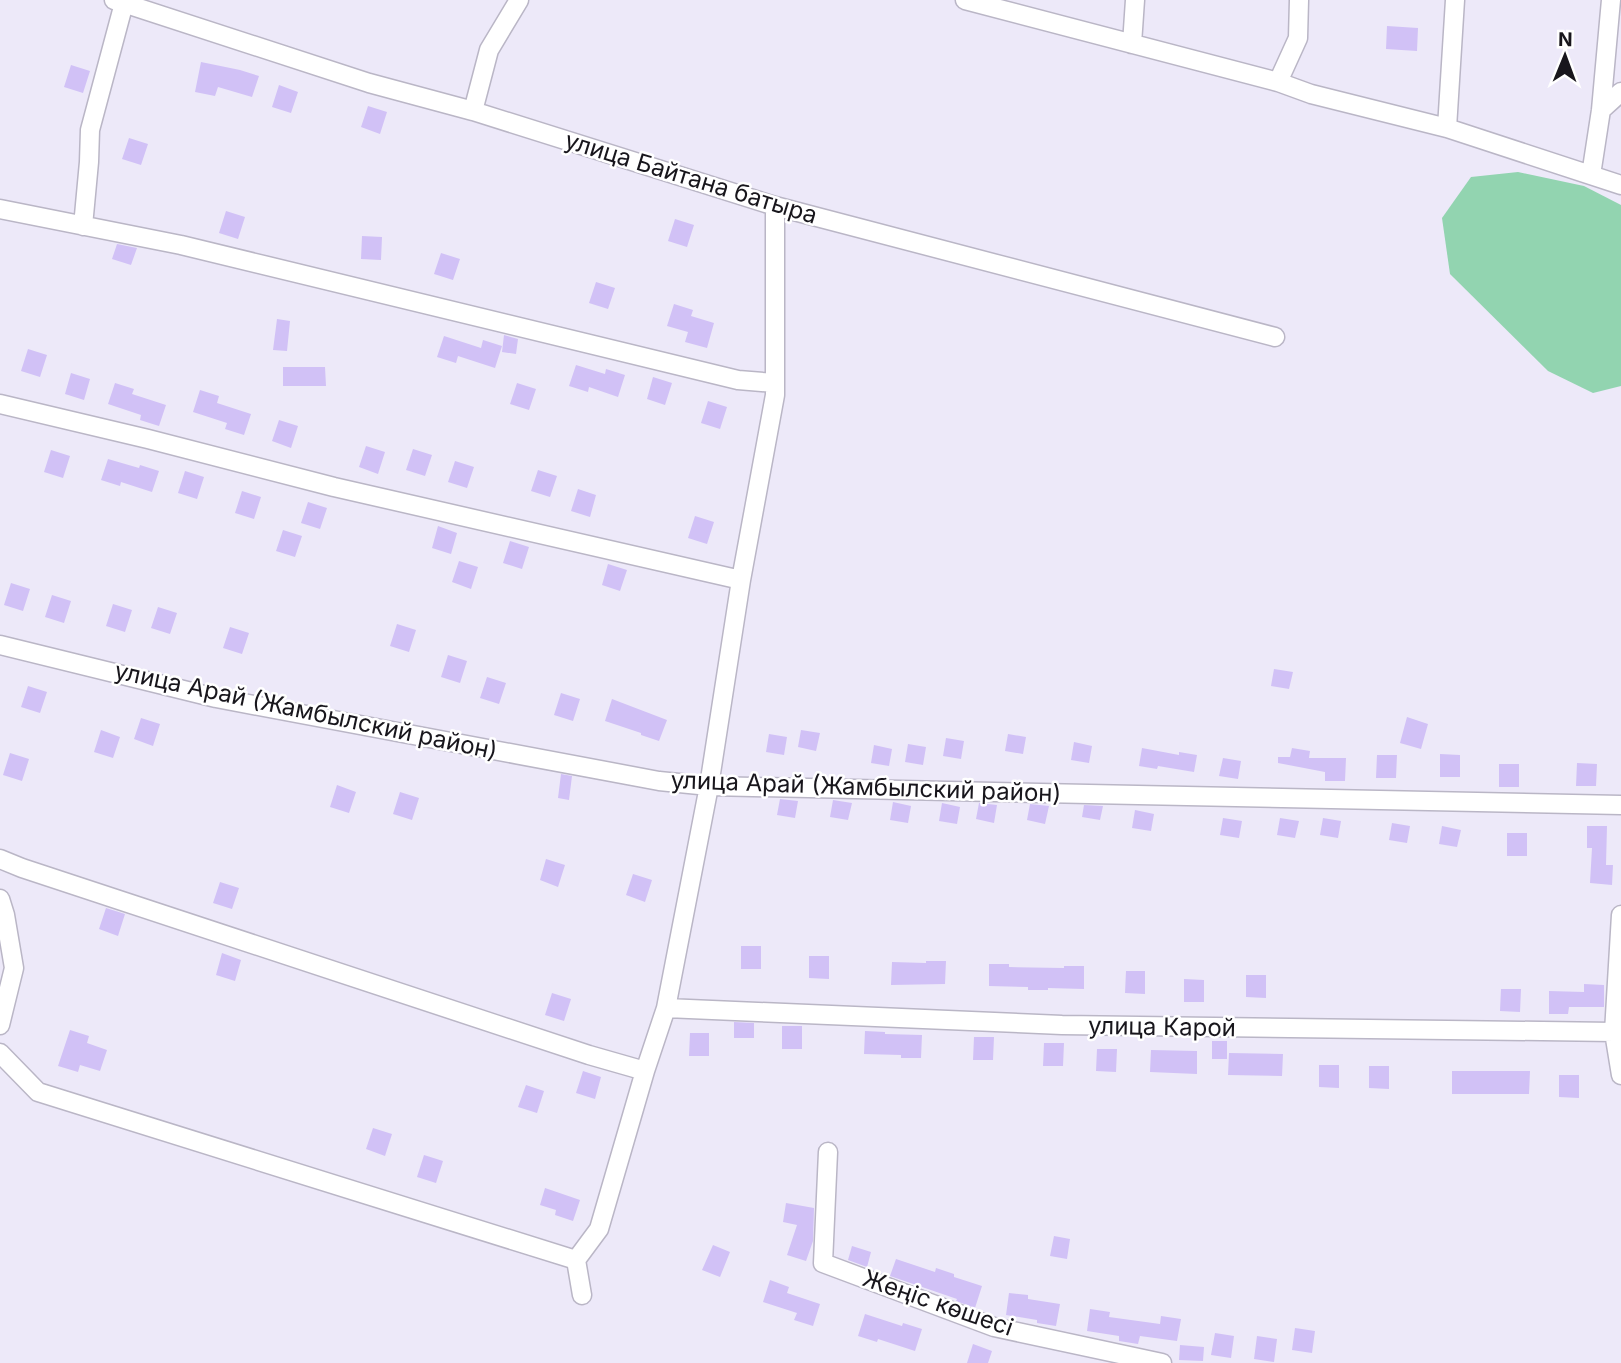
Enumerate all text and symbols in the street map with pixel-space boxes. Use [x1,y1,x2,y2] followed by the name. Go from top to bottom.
[1530,21,1600,91] north arrow
[1558,28,1573,51] text: N
[561,125,821,230] street label: улица Байтана батыра
[112,656,500,765] street label: улица Арай (Жамбылский район)
[670,765,1062,808] street label: улица Арай (Жамбылский район)
[1088,1011,1236,1042] street label: улица Карой
[859,1263,1017,1342] street label: Жеңіс көшесі

